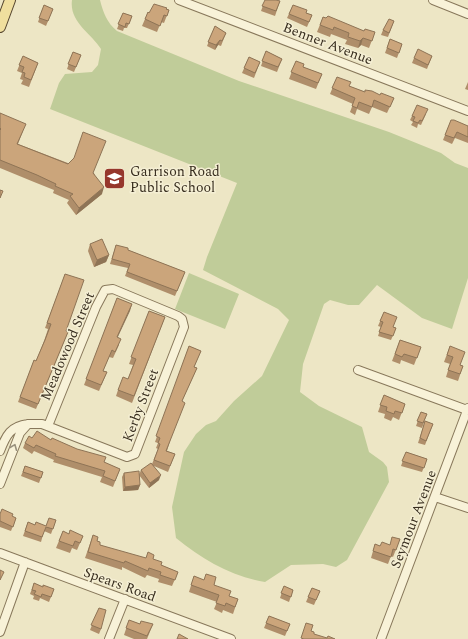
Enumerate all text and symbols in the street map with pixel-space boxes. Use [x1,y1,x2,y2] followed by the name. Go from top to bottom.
[280,17,376,70] street label: Benner Avenue
[130,161,220,198] place label: Garrison Road Public School
[101,166,127,192] school or university icon: Garrison Road Public School
[35,288,100,404] street label: Meadowood Street
[117,365,164,445] street label: Kerby Street
[9,444,17,452] one-way arrow
[385,467,442,571] street label: Seymour Avenue
[81,562,159,607] street label: Spears Road

